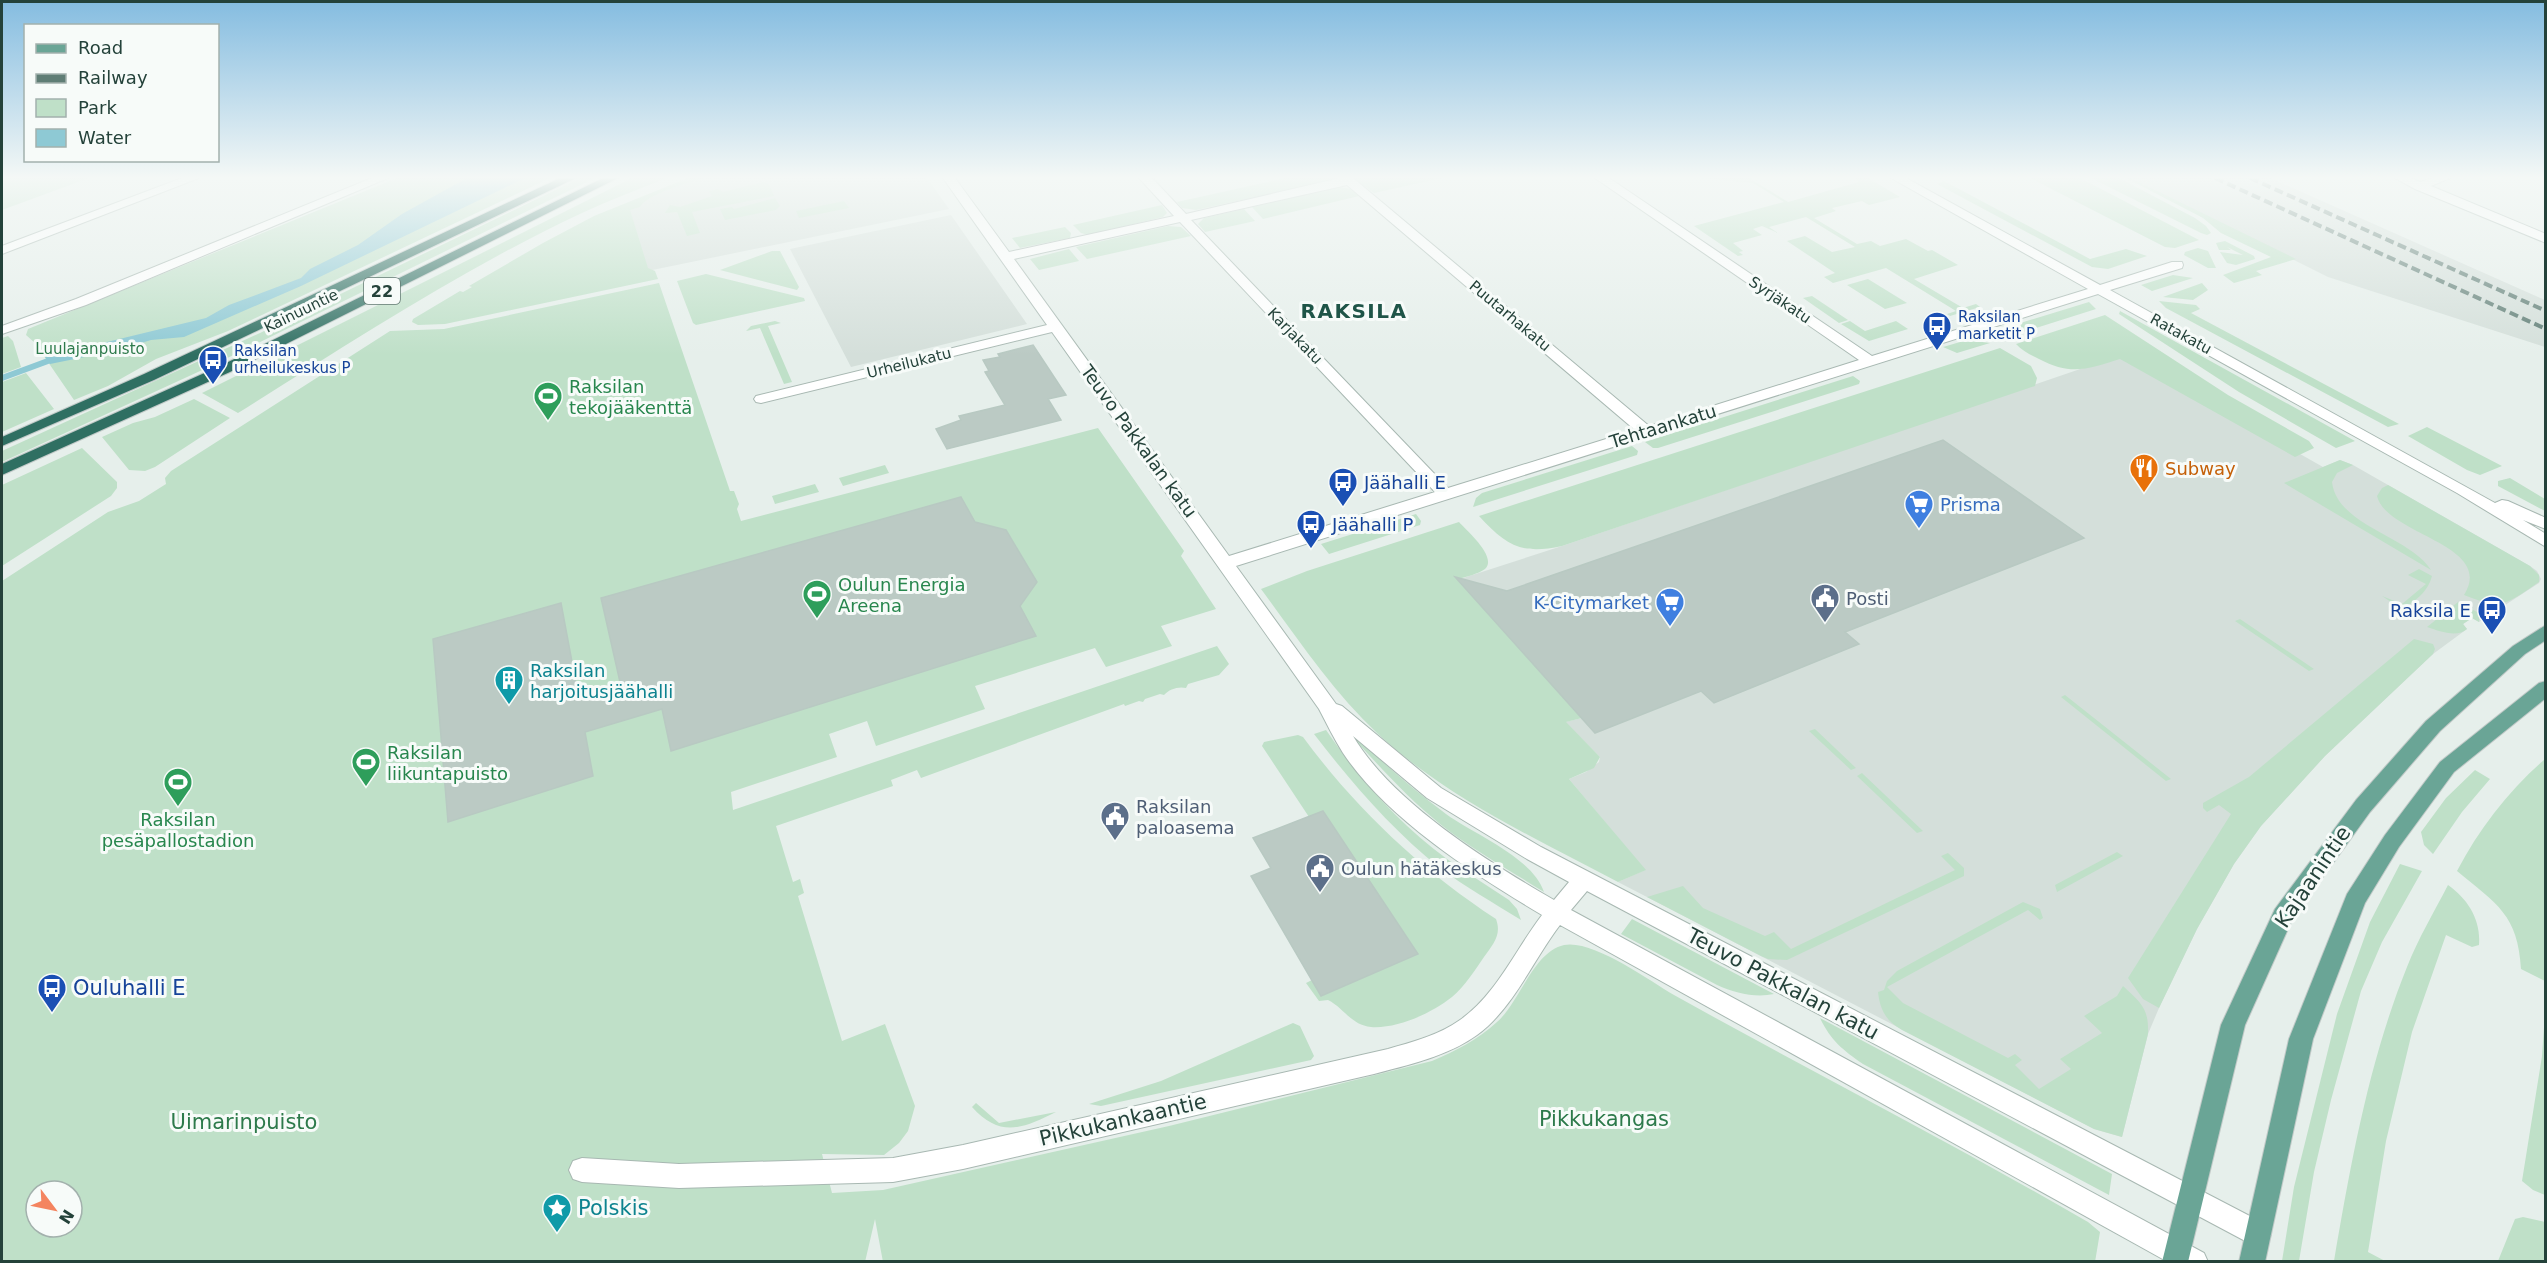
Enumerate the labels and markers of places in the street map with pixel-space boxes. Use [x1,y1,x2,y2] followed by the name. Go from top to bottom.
[1958,308,2035,343] place label: Raksilan marketit P
[1921,310,1953,352] bus stop icon: Raksilan marketit P
[234,342,351,377] place label: Raksilan urheilukeskus P
[197,344,229,386] bus stop icon: Raksilan urheilukeskus P
[569,376,692,418] place label: Raksilan tekojääkenttä
[532,380,564,422] sports icon: Raksilan tekojääkenttä
[2128,452,2160,494] restaurant icon: Subway
[2165,458,2236,479] place label: Subway
[1327,466,1359,508] bus stop icon: Jäähalli E
[1363,472,1446,493] place label: Jäähalli E
[1903,488,1935,530] supermarket icon: Prisma
[1940,494,2001,515] place label: Prisma
[1295,508,1327,550] bus stop icon: Jäähalli P
[1331,514,1414,535] place label: Jäähalli P
[838,574,966,616] place label: Oulun Energia Areena
[801,578,833,620] sports icon: Oulun Energia Areena
[1809,582,1841,624] public building icon: Posti
[1654,586,1686,628] supermarket icon: K-Citymarket
[1846,588,1889,609] place label: Posti
[1533,592,1649,613] place label: K-Citymarket
[2476,594,2508,636] bus stop icon: Raksila E
[2390,600,2471,621] place label: Raksila E
[530,660,673,702] place label: Raksilan harjoitusjäähalli
[493,664,525,706] building icon: Raksilan harjoitusjäähalli
[387,742,508,784] place label: Raksilan liikuntapuisto
[350,746,382,788] sports icon: Raksilan liikuntapuisto
[162,766,194,808] sports icon: Raksilan pesäpallostadion
[1136,796,1235,838] place label: Raksilan paloasema
[1099,800,1131,842] public building icon: Raksilan paloasema
[102,809,254,851] place label: Raksilan pesäpallostadion
[1304,852,1336,894] public building icon: Oulun hätäkeskus
[1341,858,1502,879] place label: Oulun hätäkeskus
[36,972,68,1014] bus stop icon: Ouluhalli E
[73,976,186,1000] place label: Ouluhalli E
[541,1192,573,1234] place icon: Polskis
[578,1196,648,1220] place label: Polskis

